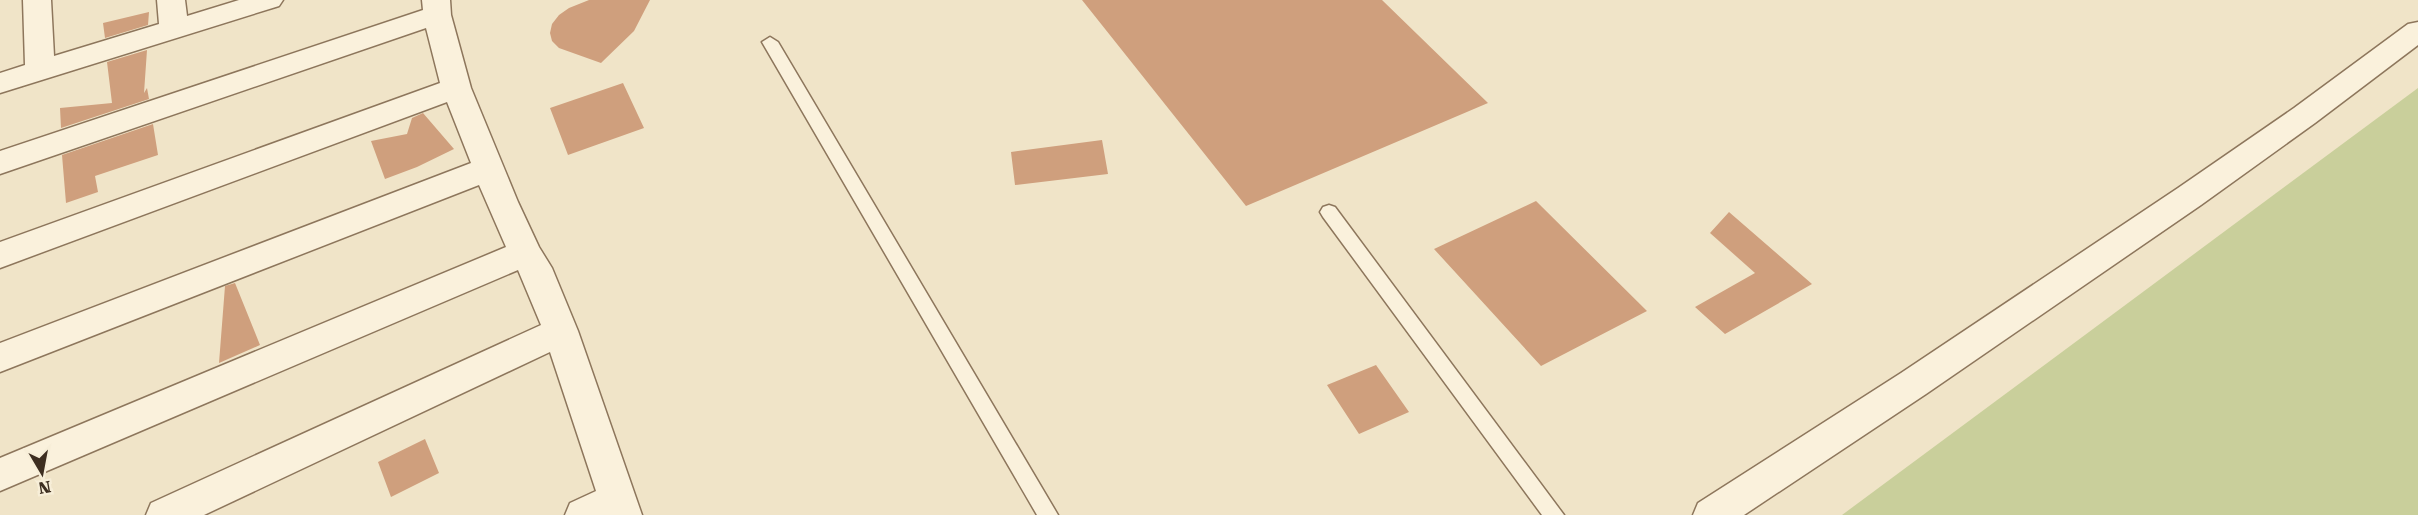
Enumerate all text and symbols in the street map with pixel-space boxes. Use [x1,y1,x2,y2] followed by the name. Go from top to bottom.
[12,443,72,503] north arrow
[37,477,52,498] text: N

